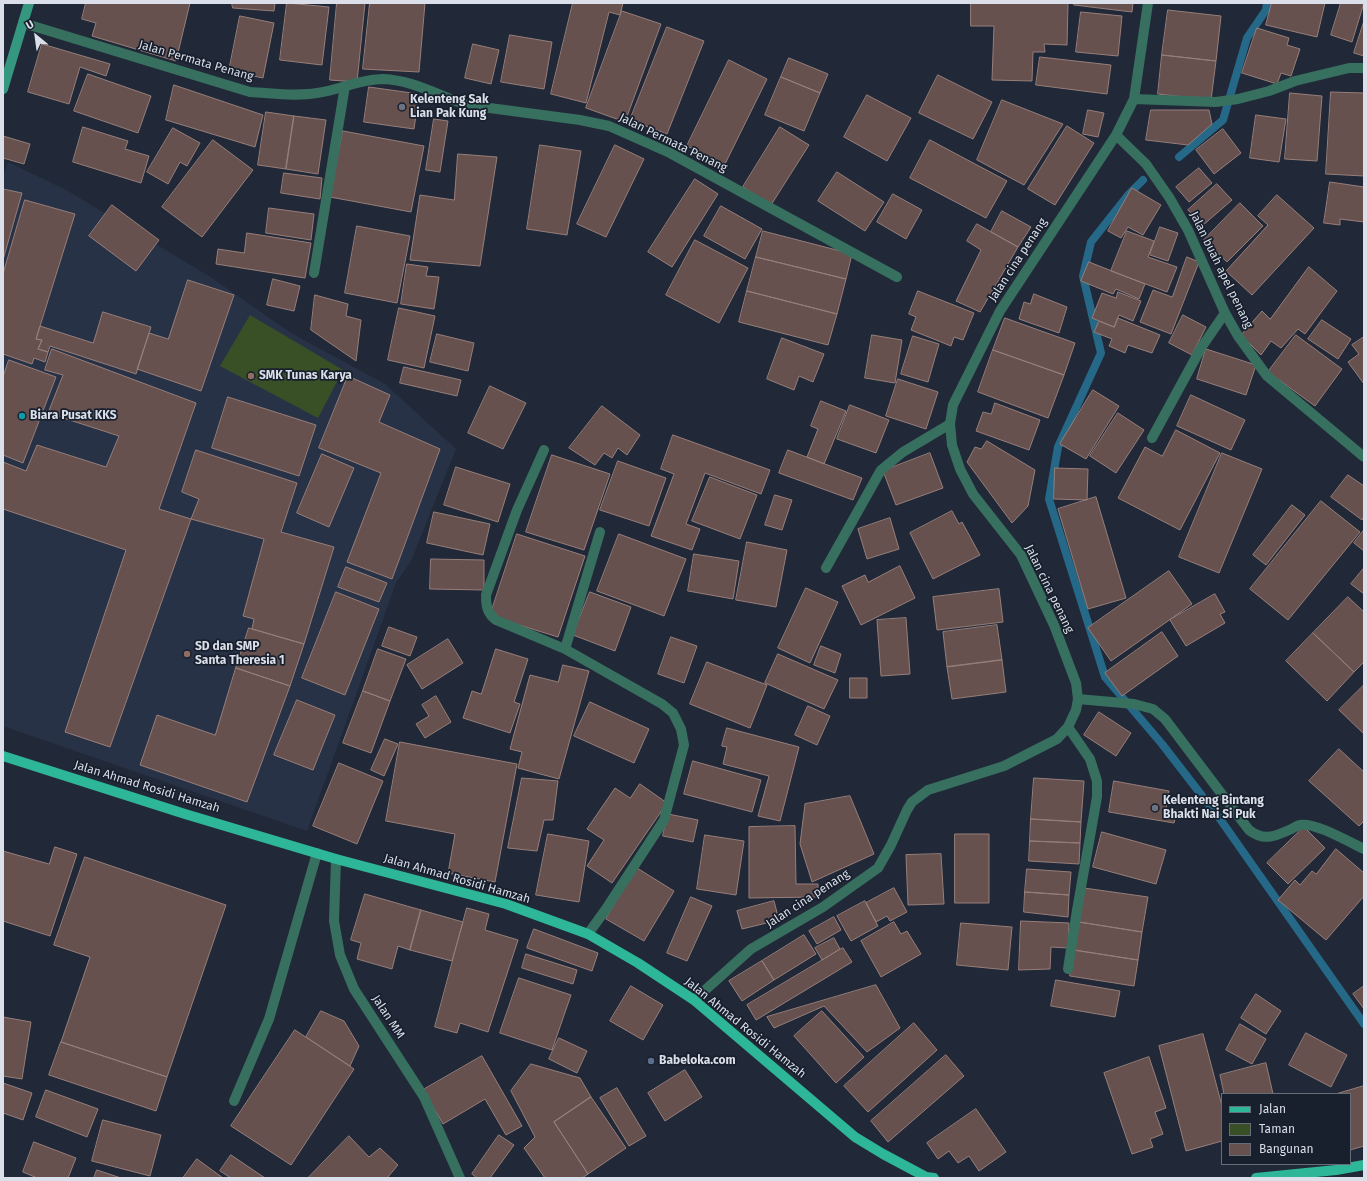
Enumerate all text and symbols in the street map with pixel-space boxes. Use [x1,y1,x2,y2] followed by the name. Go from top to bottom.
[16,16,56,56] north arrow
[24,18,36,32] text: U
[137,38,255,84] street label: Jalan Permata Penang
[410,93,489,121] place label: Kelenteng Sak Lian Pak Kung
[397,102,407,112] marker: Kelenteng Sak Lian Pak Kung
[616,110,730,176] street label: Jalan Permata Penang
[1186,209,1256,331] street label: Jalan buah apel penang
[986,216,1050,304] street label: Jalan cina penang
[259,369,352,383] place label: SMK Tunas Karya
[246,371,256,381] marker: SMK Tunas Karya
[30,409,117,423] place label: Biara Pusat KKS
[17,411,27,421] marker: Biara Pusat KKS
[1021,542,1077,636] street label: Jalan cina penang
[195,640,285,668] place label: SD dan SMP Santa Theresia 1
[182,649,192,659] marker: SD dan SMP Santa Theresia 1
[72,758,222,816] street label: Jalan Ahmad Rosidi Hamzah
[1163,794,1264,822] place label: Kelenteng Bintang Bhakti Nai Si Puk
[1150,803,1160,813] marker: Kelenteng Bintang Bhakti Nai Si Puk
[382,851,532,907] street label: Jalan Ahmad Rosidi Hamzah
[764,867,852,931] street label: Jalan cina penang
[682,975,808,1081] street label: Jalan Ahmad Rosidi Hamzah
[369,993,407,1041] street label: Jalan MM
[659,1054,736,1068] place label: Babeloka.com
[646,1056,656,1066] marker: Babeloka.com
[1221,1093,1351,1165] legend
[1259,1102,1286,1116] text: Jalan
[1259,1122,1295,1136] text: Taman
[1259,1142,1314,1156] text: Bangunan

